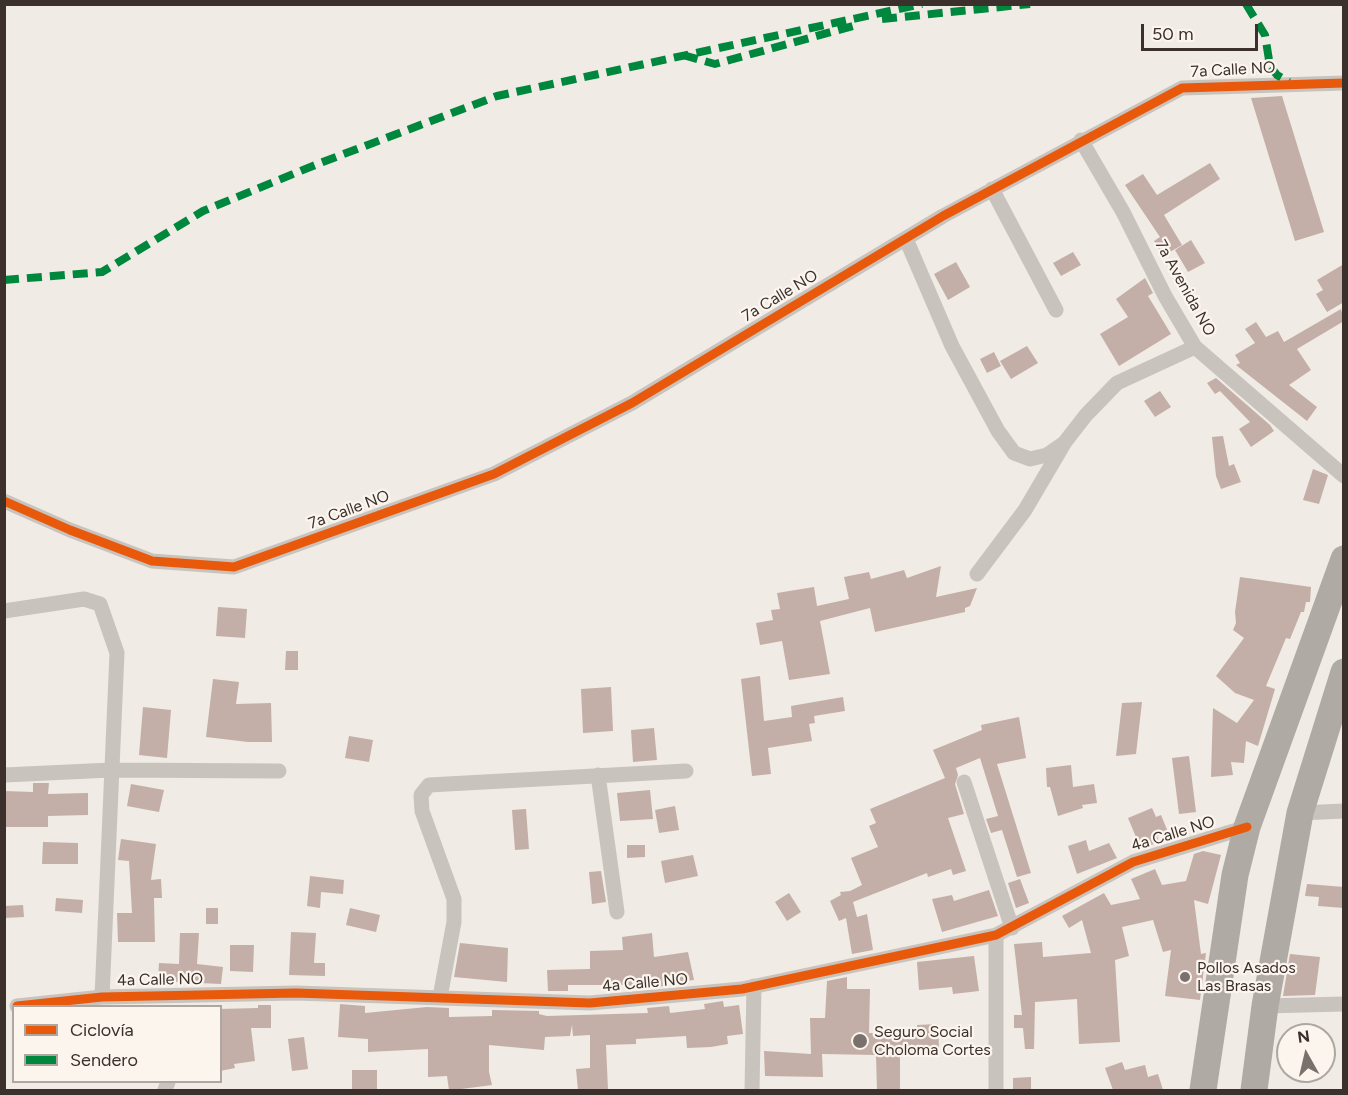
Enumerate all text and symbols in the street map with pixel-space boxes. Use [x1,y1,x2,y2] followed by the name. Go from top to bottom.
[1144,12,1261,50] scale bar
[1152,23,1194,45] text: 50 m
[1190,58,1276,82] street label: 7a Calle NO
[1151,236,1219,340] street label: 7a Avenida NO
[739,266,821,326] street label: 7a Calle NO
[306,486,392,534] street label: 7a Calle NO
[1129,812,1217,856] street label: 4a Calle NO
[1197,958,1296,996] place label: Pollos Asados Las Brasas
[117,970,203,990] street label: 4a Calle NO
[601,970,689,996] street label: 4a Calle NO
[1178,970,1192,984] marker: Pollos Asados Las Brasas
[12,1005,222,1083] legend
[70,1019,134,1041] text: Ciclovía
[874,1022,991,1060] place label: Seguro Social Choloma Cortes
[1276,1023,1336,1083] north arrow
[1296,1026,1311,1047] text: N
[851,1032,869,1050] marker: Seguro Social Choloma Cortes
[70,1049,138,1071] text: Sendero

